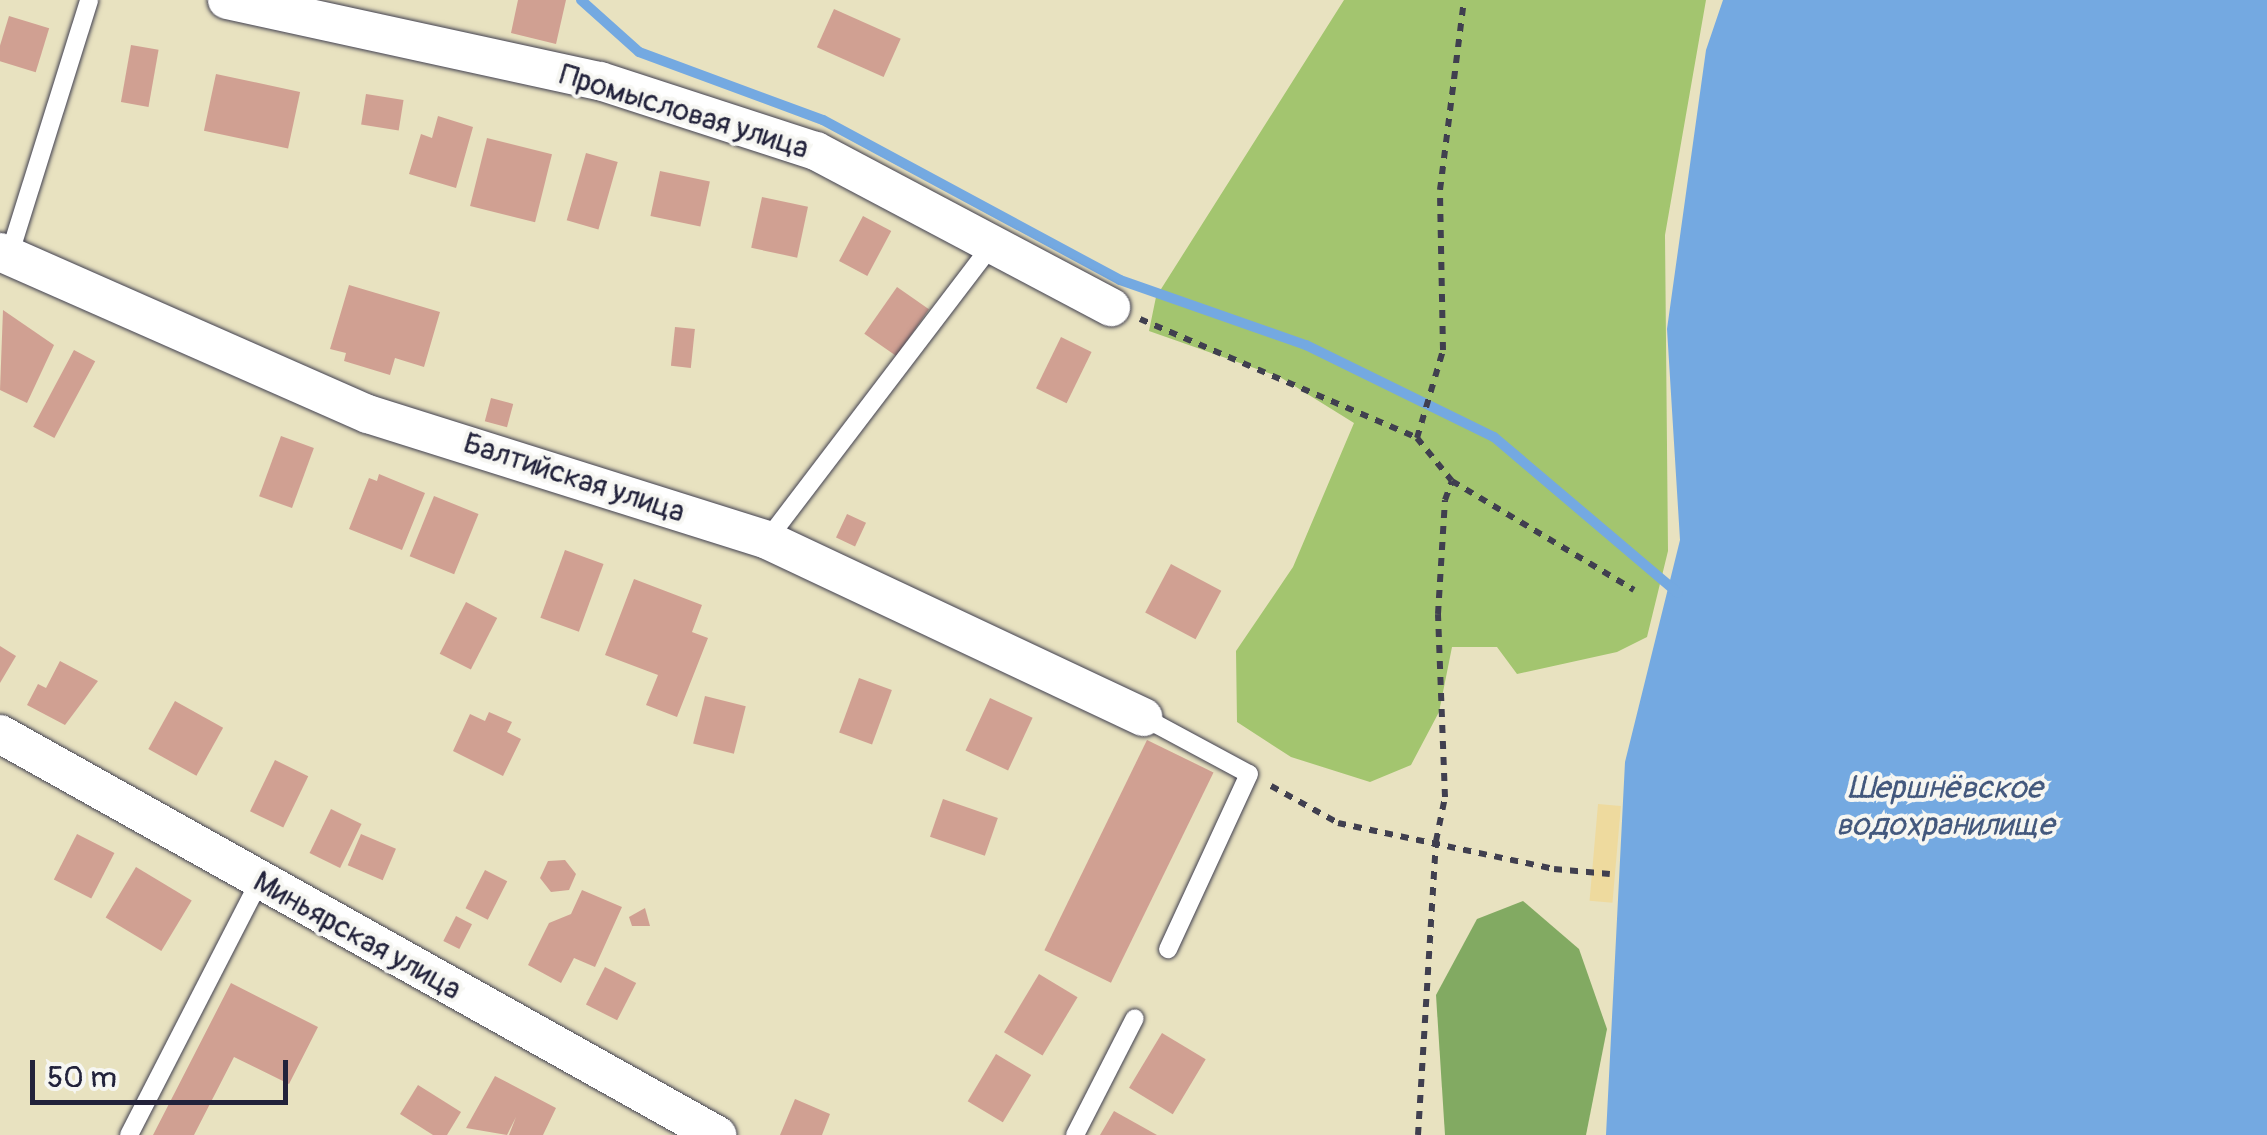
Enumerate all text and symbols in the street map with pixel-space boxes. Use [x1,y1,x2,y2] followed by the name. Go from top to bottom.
[555,57,813,167] street label: Промысловая улица
[459,425,689,531] street label: Балтийская улица
[1836,770,2054,845] water label: Шершнёвское водохранилище
[247,864,467,1008] street label: Миньярская улица
[35,1040,292,1102] scale bar
[47,1059,117,1096] text: 50 m

